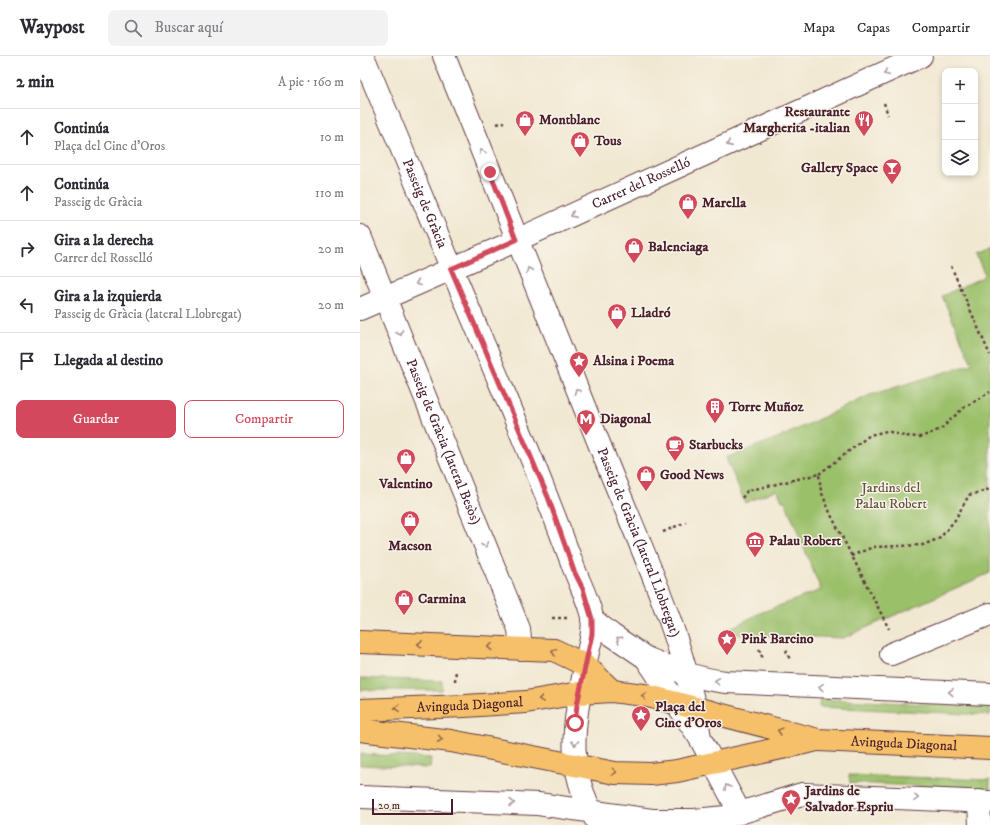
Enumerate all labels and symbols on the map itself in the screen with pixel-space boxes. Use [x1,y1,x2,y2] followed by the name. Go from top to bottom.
[882,68,890,76] one-way arrow
[743,103,851,137] place label: Restaurante Margherita -italian
[514,109,536,137] shop icon: Montblanc
[853,109,875,137] restaurant icon: Restaurante Margherita -italian
[539,111,600,129] place label: Montblanc
[569,130,591,158] shop icon: Tous
[593,132,622,150] place label: Tous
[726,139,734,147] one-way arrow
[478,148,486,155] one-way arrow
[589,153,693,214] street label: Carrer del Rosselló
[398,156,451,251] street label: Passeig de Gràcia
[881,157,903,185] bar icon: Gallery Space
[801,159,878,177] place label: Gallery Space
[481,163,499,181] route end
[677,192,699,220] shop icon: Marella
[702,194,747,212] place label: Marella
[569,210,577,218] one-way arrow
[623,236,645,264] shop icon: Balenciaga
[648,238,709,256] place label: Balenciaga
[525,267,533,274] one-way arrow
[415,279,422,287] one-way arrow
[606,302,628,330] shop icon: Lladró
[631,304,671,322] place label: Lladró
[396,330,404,337] one-way arrow
[568,350,590,378] place icon: Alsina i Poema
[592,352,675,370] place label: Alsina i Poema
[402,356,485,528] street label: Passeig de Gràcia (lateral Besòs)
[574,387,582,394] one-way arrow
[704,396,726,424] building icon: Torre Muñoz
[728,398,805,416] place label: Torre Muñoz
[575,408,597,436] metro station icon: Diagonal
[600,410,652,428] place label: Diagonal
[664,434,686,462] cafe icon: Starbucks
[689,436,743,454] place label: Starbucks
[593,445,684,640] street label: Passeig de Gràcia (lateral Llobregat)
[395,447,417,475] shop icon: Valentino
[635,464,657,492] shop icon: Good News
[660,466,724,484] place label: Good News
[378,475,433,493] place label: Valentino
[855,479,928,513] park label: Jardins del Palau Robert
[399,509,421,537] shop icon: Macson
[744,530,766,558] museum icon: Palau Robert
[769,532,842,550] place label: Palau Robert
[388,537,432,555] place label: Macson
[480,541,488,548] one-way arrow
[393,588,415,616] shop icon: Carmina
[418,590,467,608] place label: Carmina
[716,628,738,656] place icon: Pink Barcino
[741,630,814,648] place label: Pink Barcino
[616,637,623,644] one-way arrow
[417,640,423,649] one-way arrow
[487,643,493,652] one-way arrow
[551,648,558,657] one-way arrow
[713,677,720,686] one-way arrow
[818,683,824,691] one-way arrow
[948,688,954,696] one-way arrow
[641,692,647,701] one-way arrow
[416,693,524,717] street label: Avinguda Diagonal
[538,694,544,703] one-way arrow
[655,698,722,732] place label: Plaça del Cinc d'Oros
[394,704,400,712] one-way arrow
[630,704,652,732] place icon: Plaça del Cinc d'Oros
[566,714,584,732] route start
[777,727,783,735] one-way arrow
[850,733,958,755] street label: Avinguda Diagonal
[437,734,444,743] one-way arrow
[571,740,579,746] one-way arrow
[611,767,617,776] one-way arrow
[803,782,894,816] place label: Jardins de Salvador Espriu
[725,784,732,792] one-way arrow
[780,788,802,816] place icon: Jardins de Salvador Espriu
[913,794,919,803] one-way arrow
[372,797,453,816] scale bar
[509,799,515,808] one-way arrow

